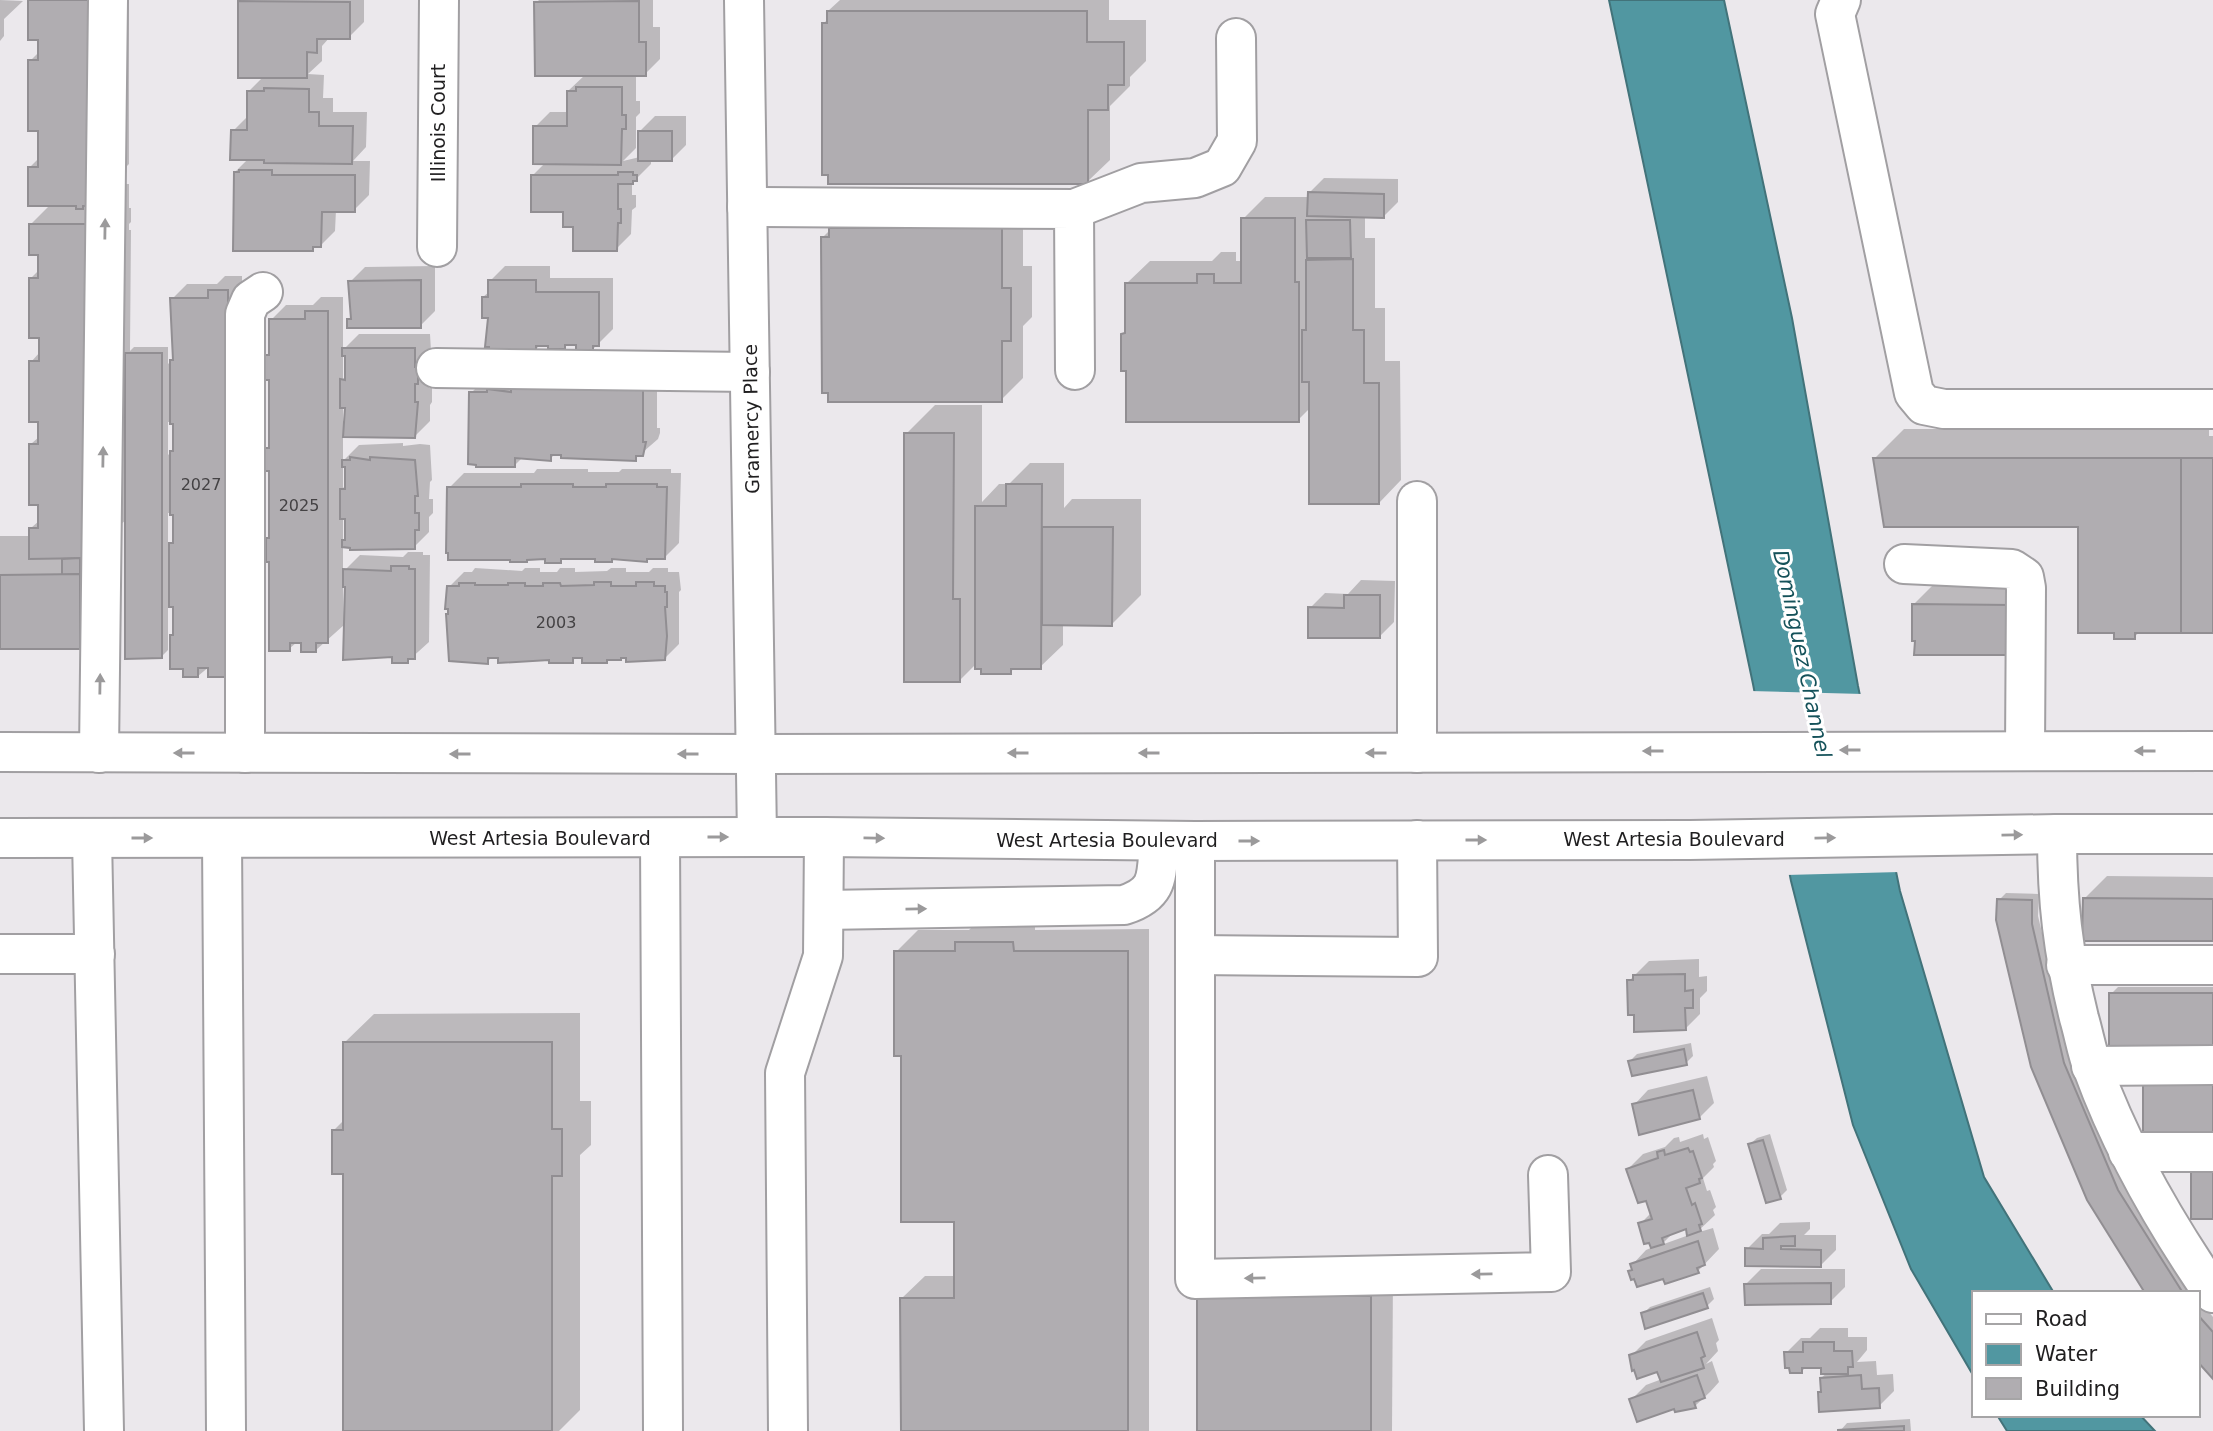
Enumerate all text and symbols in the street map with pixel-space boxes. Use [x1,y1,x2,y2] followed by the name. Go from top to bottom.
[427,64,449,182] street label: Illinois Court
[100,218,111,240] one-way arrow
[739,344,763,494] street label: Gramercy Place
[97,446,109,468] one-way arrow
[181,475,221,494] house number: 2027
[279,496,319,515] house number: 2025
[1768,548,1836,760] water label: Dominguez Channel
[536,613,576,632] house number: 2003
[94,673,106,695] one-way arrow
[1839,744,1861,756] one-way arrow
[1642,745,1664,757] one-way arrow
[2134,745,2156,757] one-way arrow
[173,747,195,759] one-way arrow
[1007,747,1029,759] one-way arrow
[1138,747,1160,759] one-way arrow
[1365,747,1387,759] one-way arrow
[449,748,471,760] one-way arrow
[677,748,699,760] one-way arrow
[429,827,651,849] street label: West Artesia Boulevard
[1563,828,1785,850] street label: West Artesia Boulevard
[996,829,1218,851] street label: West Artesia Boulevard
[2001,829,2023,841] one-way arrow
[131,832,153,844] one-way arrow
[707,832,729,843] one-way arrow
[864,832,886,844] one-way arrow
[1815,832,1837,844] one-way arrow
[1466,834,1488,846] one-way arrow
[1238,835,1260,847] one-way arrow
[906,903,928,915] one-way arrow
[1471,1268,1493,1279] one-way arrow
[1244,1272,1266,1284] one-way arrow
[1972,1291,2199,1417] legend
[2035,1307,2088,1331] text: Road
[2035,1342,2097,1366] text: Water
[2035,1377,2120,1401] text: Building

